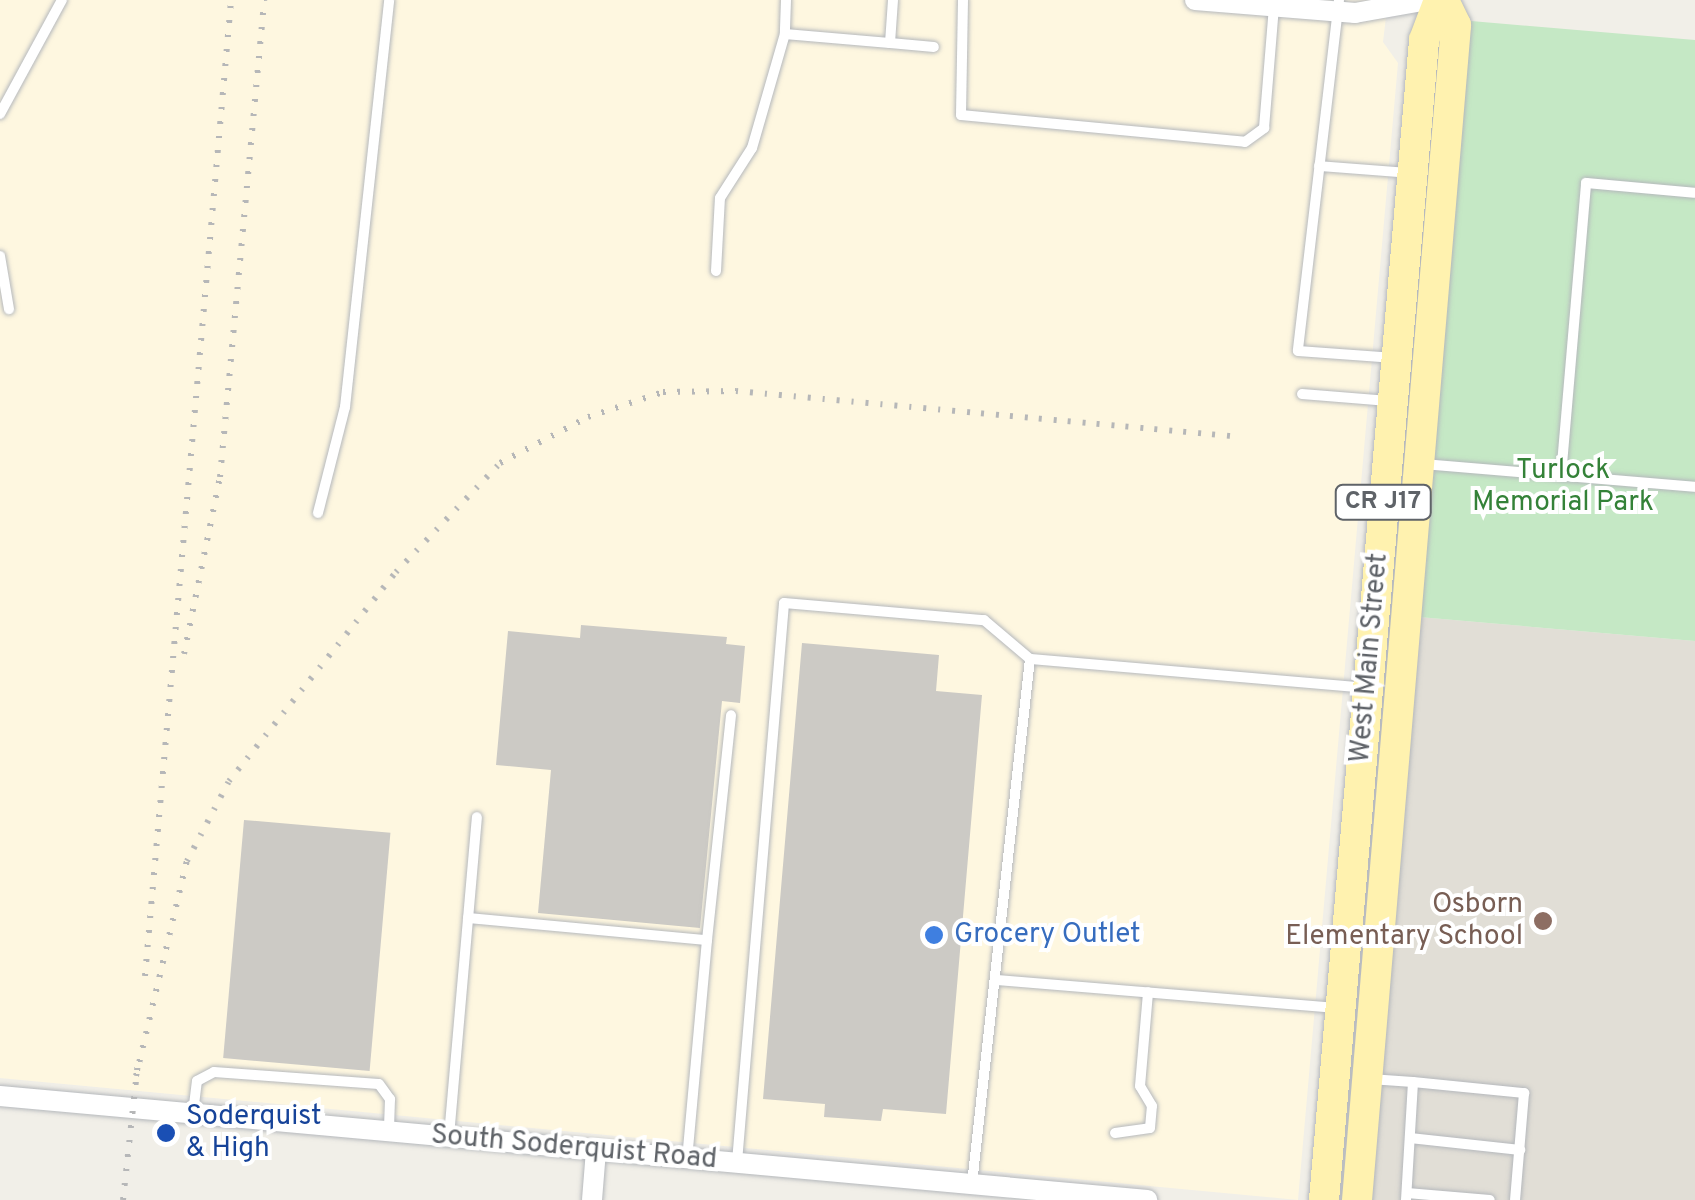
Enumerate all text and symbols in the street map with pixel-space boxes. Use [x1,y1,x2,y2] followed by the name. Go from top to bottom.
[1472,454,1654,520] park label: Turlock Memorial Park
[1333,482,1433,522] road number: CR J17
[1344,552,1396,764] street label: West Main Street
[1285,888,1523,954] place label: Osborn Elementary School
[1532,910,1554,932] marker: Osborn Elementary School
[954,918,1141,952] place label: Grocery Outlet
[923,924,945,946] marker: Grocery Outlet
[186,1100,322,1166] place label: Soderquist & High
[430,1119,718,1177] street label: South Soderquist Road
[155,1122,177,1144] marker: Soderquist & High

